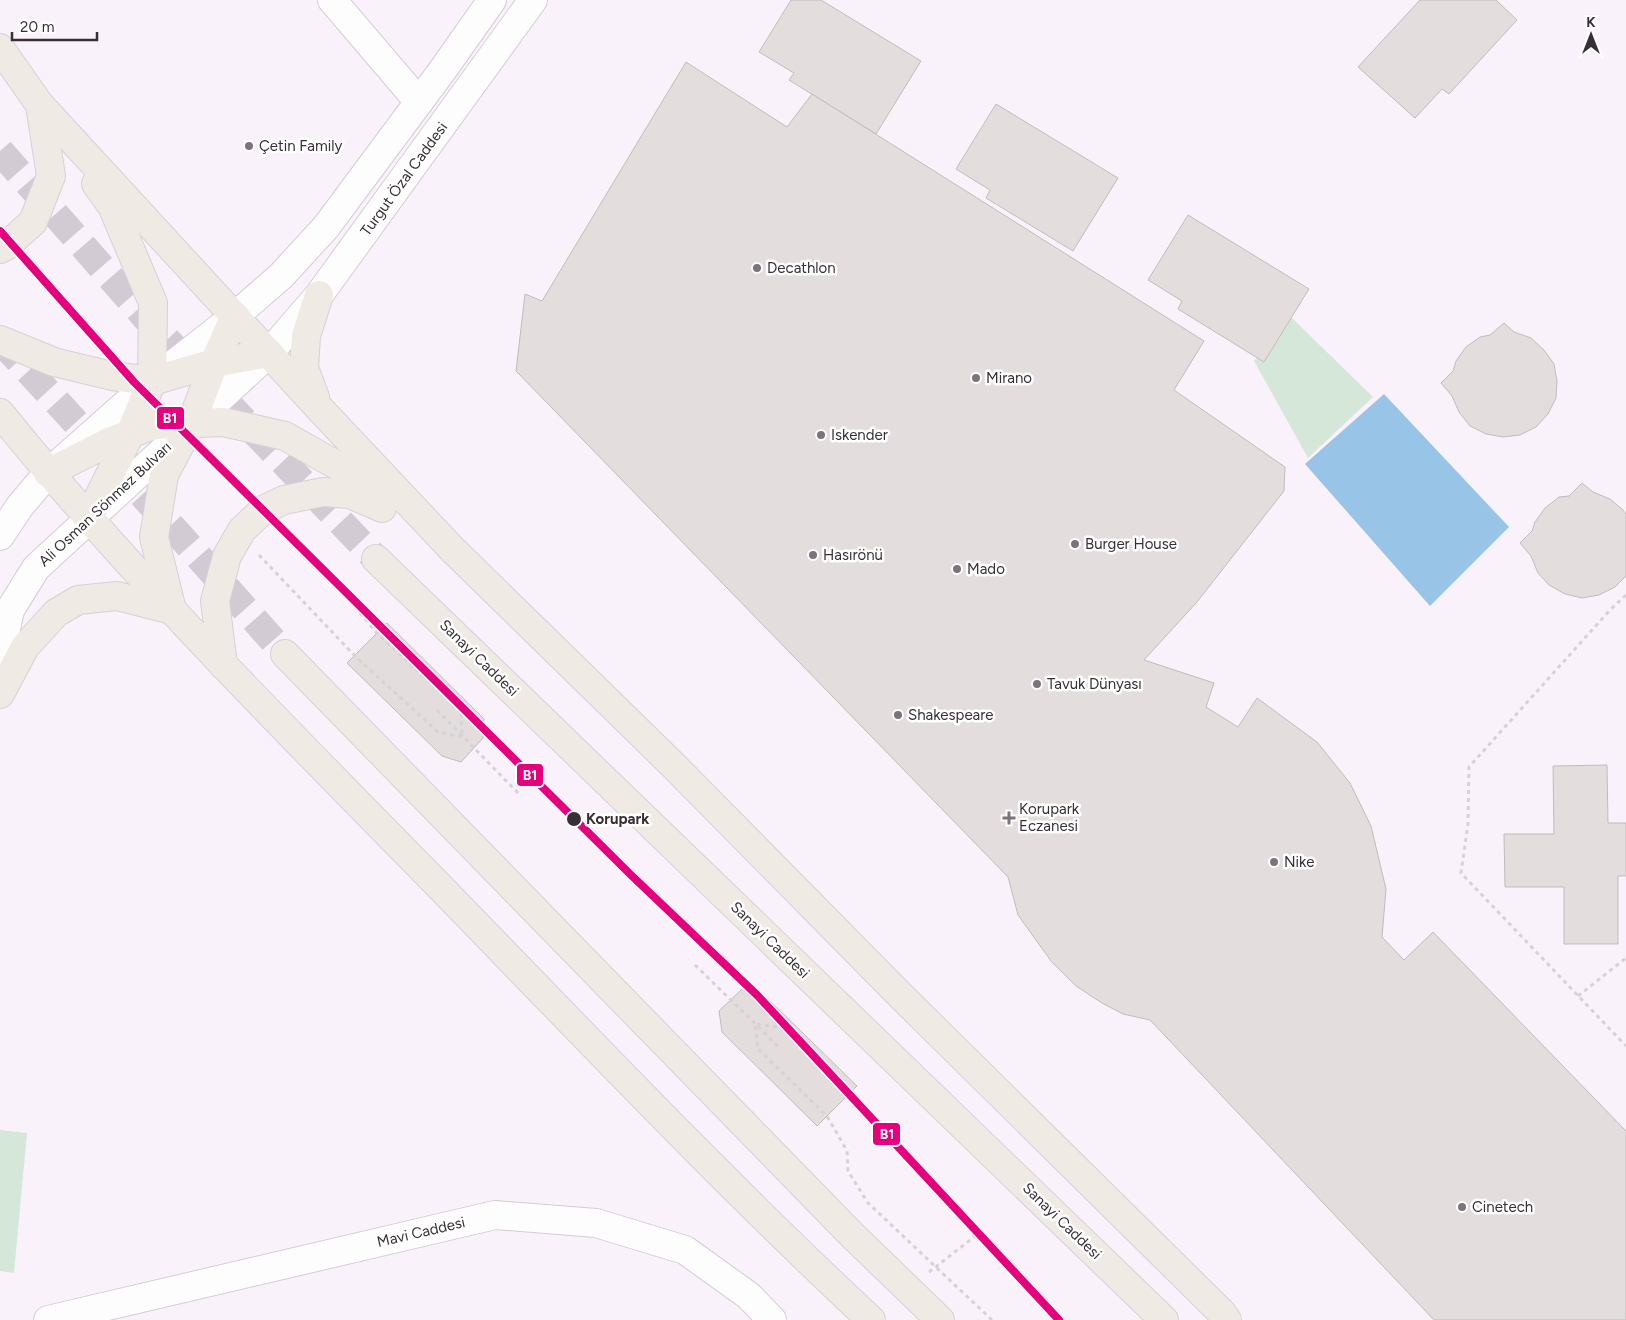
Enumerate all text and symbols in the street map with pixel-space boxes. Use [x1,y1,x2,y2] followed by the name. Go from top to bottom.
[12,10,98,42] scale bar
[1566,10,1616,60] north arrow
[1586,14,1596,31] text: K
[20,18,54,36] text: 20 m
[357,119,451,239] street label: Turgut Özal Caddesi
[259,137,342,155] place label: Çetin Family
[243,140,255,152] marker: Çetin Family
[767,259,836,277] place label: Decathlon
[751,262,763,274] marker: Decathlon
[986,369,1032,387] place label: Mirano
[970,372,982,384] marker: Mirano
[156,406,185,430] line badge: B1
[163,410,177,427] text: B1
[831,426,888,444] place label: Iskender
[815,429,827,441] marker: Iskender
[35,438,175,570] street label: Ali Osman Sönmez Bulvarı
[1085,535,1177,553] place label: Burger House
[1069,538,1081,550] marker: Burger House
[823,546,883,564] place label: Hasırönü
[807,549,819,561] marker: Hasırönü
[967,560,1005,578] place label: Mado
[951,563,963,575] marker: Mado
[436,616,522,700] street label: Sanayi Caddesi
[1047,675,1142,693] place label: Tavuk Dünyası
[1031,678,1043,690] marker: Tavuk Dünyası
[908,706,994,724] place label: Shakespeare
[892,709,904,721] marker: Shakespeare
[516,763,544,787] line badge: B1
[523,767,537,784] text: B1
[1019,800,1080,835] place label: Korupark Eczanesi
[565,810,583,828] marker: Korupark
[586,810,649,828] place label: Korupark
[1003,812,1015,824] marker: Korupark Eczanesi
[1284,853,1314,871] place label: Nike
[1268,856,1280,868] marker: Nike
[727,898,813,982] street label: Sanayi Caddesi
[872,1122,901,1146] line badge: B1
[880,1126,894,1143] text: B1
[1019,1179,1105,1263] street label: Sanayi Caddesi
[1472,1198,1533,1216] place label: Cinetech
[1456,1201,1468,1213] marker: Cinetech
[375,1213,467,1251] street label: Mavi Caddesi

